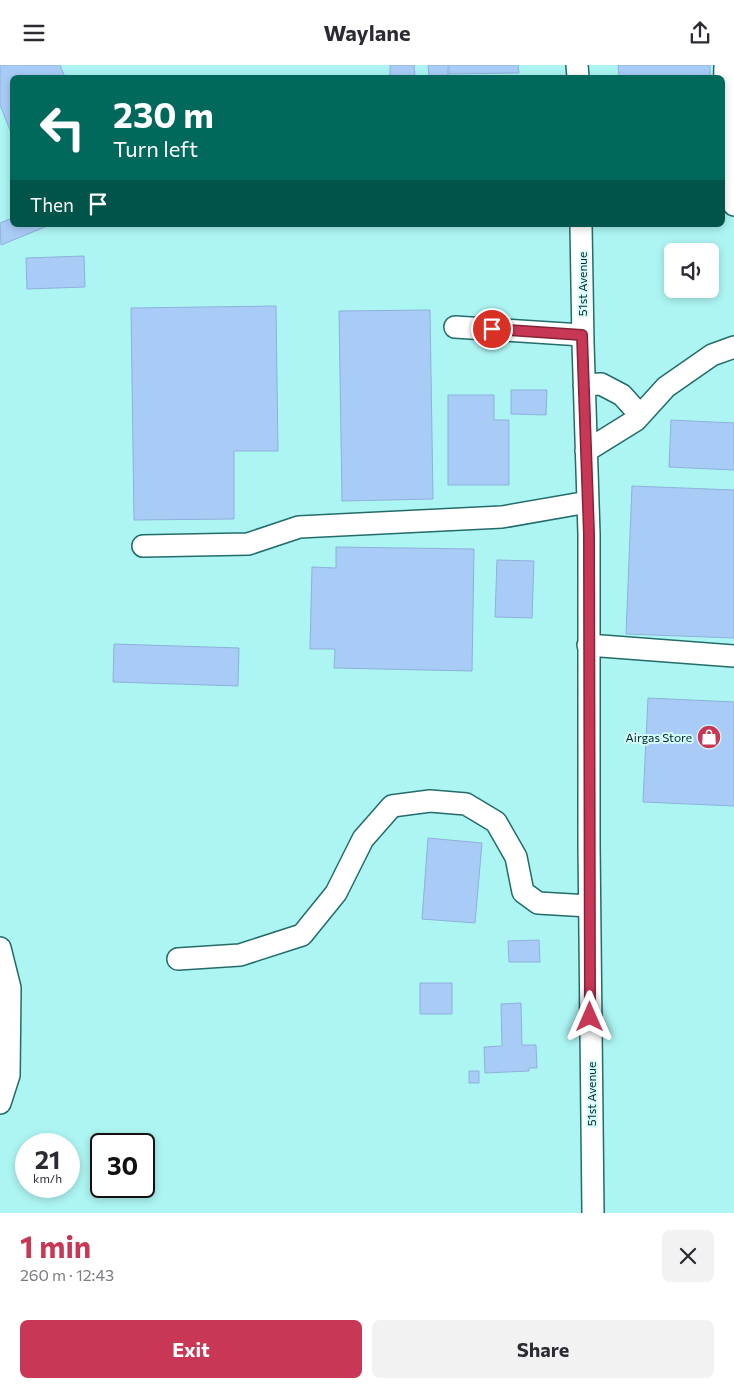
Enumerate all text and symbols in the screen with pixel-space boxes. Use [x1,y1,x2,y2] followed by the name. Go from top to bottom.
[20,19,48,47] icon: menu
[323,19,411,46] text: Waylane
[686,19,714,47] icon: share
[113,92,214,135] text: 230 m
[30,95,95,160] icon: left
[113,135,198,162] text: Turn left
[84,190,112,218] icon: arrive
[30,193,74,216] text: Then
[664,243,719,298] map controls
[664,243,719,298] button: sound
[575,252,589,316] street label: 51st Avenue
[471,308,513,350] pin
[478,315,506,343] icon: arrive
[696,724,722,750] shop icon: Airgas Store
[626,730,692,744] place label: Airgas Store
[563,990,615,1042] position arrow
[584,1062,598,1126] street label: 51st Avenue
[90,1133,155,1198] speed limit sign: 30
[35,1144,60,1174] text: 21
[33,1171,62,1185] text: km/h
[20,1227,91,1264] text: 1 min
[662,1230,714,1282] button: close
[20,1265,114,1284] text: 260 m · 12:43
[20,1320,362,1378] button: Exit
[372,1320,714,1378] button: Share

